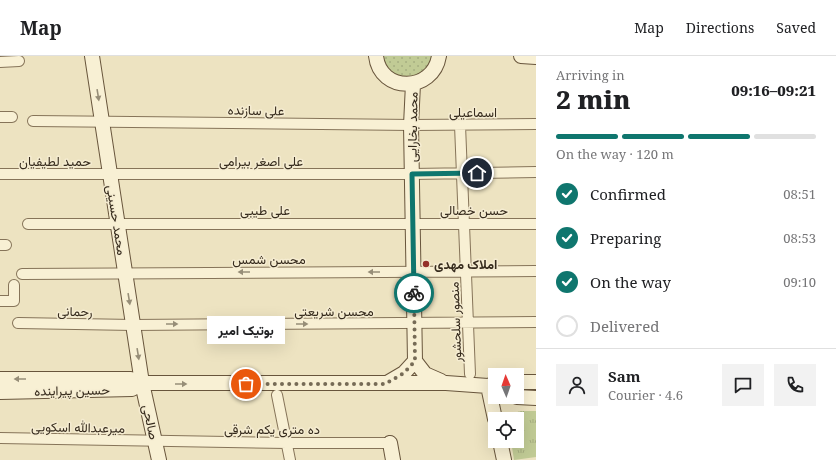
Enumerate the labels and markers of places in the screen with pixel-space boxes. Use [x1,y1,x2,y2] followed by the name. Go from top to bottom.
[460,156,494,190] pin
[434,255,497,273] place label: املاک مهدی
[421,259,431,269] marker: املاک مهدی
[207,316,285,344] callout: بوتیک امیر
[229,367,263,401] pin

